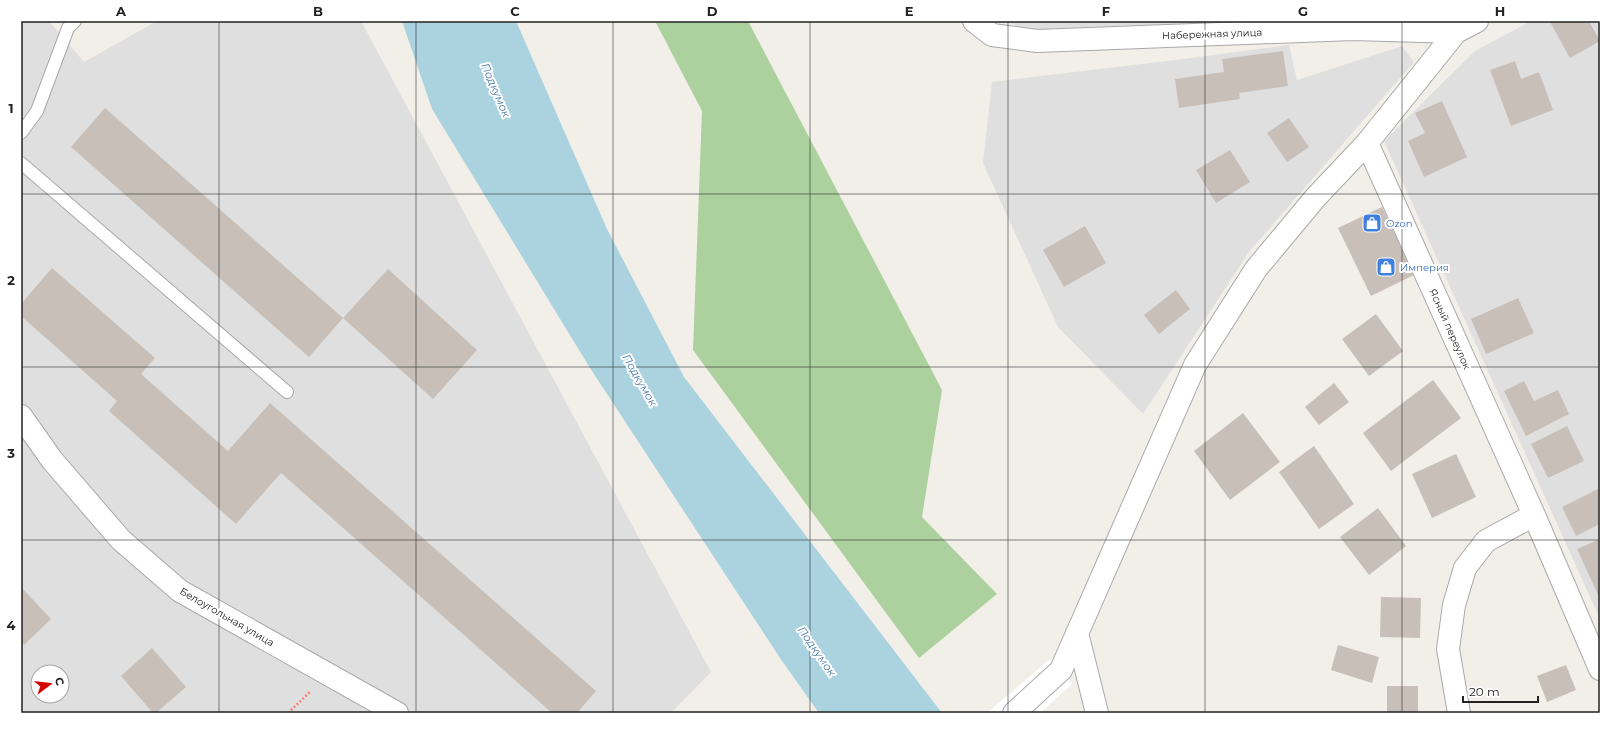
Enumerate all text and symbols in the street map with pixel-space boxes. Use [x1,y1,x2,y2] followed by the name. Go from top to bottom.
[115,3,127,19] text: A
[313,3,323,19] text: B
[510,3,520,19] text: C
[707,3,718,19] text: D
[905,3,914,19] text: E
[1102,3,1110,19] text: F
[1298,3,1308,19] text: G
[1495,3,1505,19] text: H
[1162,26,1262,42] street label: Набережная улица
[478,61,514,120] water label: Подкумок
[8,100,14,116] text: 1
[1361,212,1383,234] shop icon: Ozon
[1386,217,1412,230] place label: Ozon
[1375,256,1397,278] shop icon: Империя
[1400,261,1449,274] place label: Империя
[7,272,15,288] text: 2
[1426,287,1474,371] street label: Ясный переулок
[620,352,661,409] water label: Подкумок
[6,445,15,461] text: 3
[178,585,276,649] street label: Белоугольная улица
[7,617,16,633] text: 4
[795,623,840,679] water label: Подкумок
[30,664,70,704] north arrow
[52,676,67,687] text: С
[1463,678,1538,704] scale bar
[1469,684,1500,699] text: 20 m

